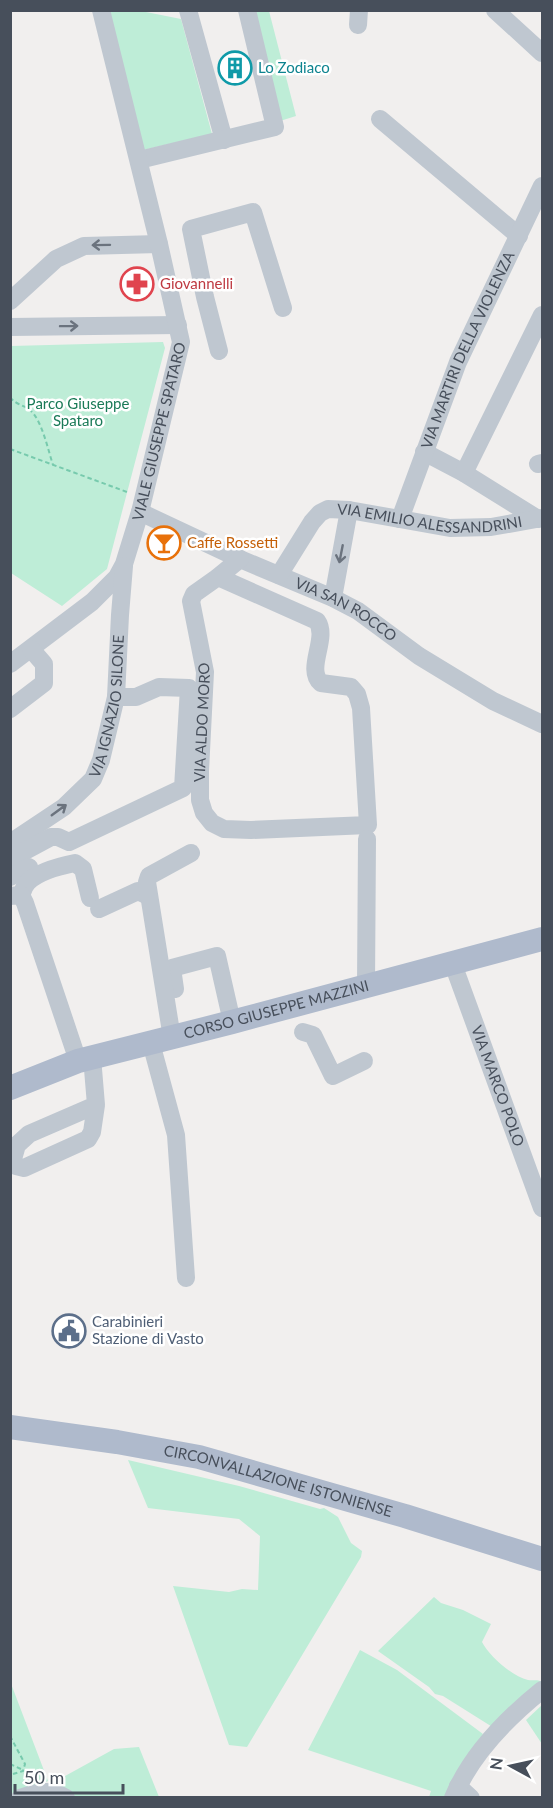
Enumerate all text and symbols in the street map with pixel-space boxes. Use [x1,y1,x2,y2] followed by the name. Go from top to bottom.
[217,50,253,86] building icon: Lo Zodiaco
[258,58,330,76] place label: Lo Zodiaco
[91,240,111,251] one-way arrow
[417,247,518,451] street label: VIA MARTIRI DELLA VIOLENZA
[119,266,155,302] pharmacy icon: Giovannelli
[160,274,233,292] place label: Giovannelli
[58,320,78,332] one-way arrow
[128,340,189,523] street label: VIALE GIUSEPPE SPATARO
[27,394,129,429] park label: Parco Giuseppe Spataro
[337,499,523,536] street label: VIA EMILIO ALESSANDRINI
[146,525,182,561] bar icon: Caffe Rossetti
[187,533,278,551] place label: Caffe Rossetti
[335,544,346,563] one-way arrow
[293,573,401,645] street label: VIA SAN ROCCO
[85,634,127,780] street label: VIA IGNAZIO SILONE
[190,661,213,782] street label: VIA ALDO MORO
[50,804,66,816] one-way arrow
[182,976,371,1042] street label: CORSO GIUSEPPE MAZZINI
[468,1023,529,1149] street label: VIA MARCO POLO
[92,1312,204,1347] place label: Carabinieri Stazione di Vasto
[51,1313,87,1349] public building icon: Carabinieri Stazione di Vasto
[163,1441,395,1520] street label: CIRCONVALLAZIONE ISTONIENSE
[481,1736,541,1796] north arrow
[485,1756,506,1771] text: N
[15,1757,123,1795] scale bar
[24,1766,64,1788] text: 50 m

